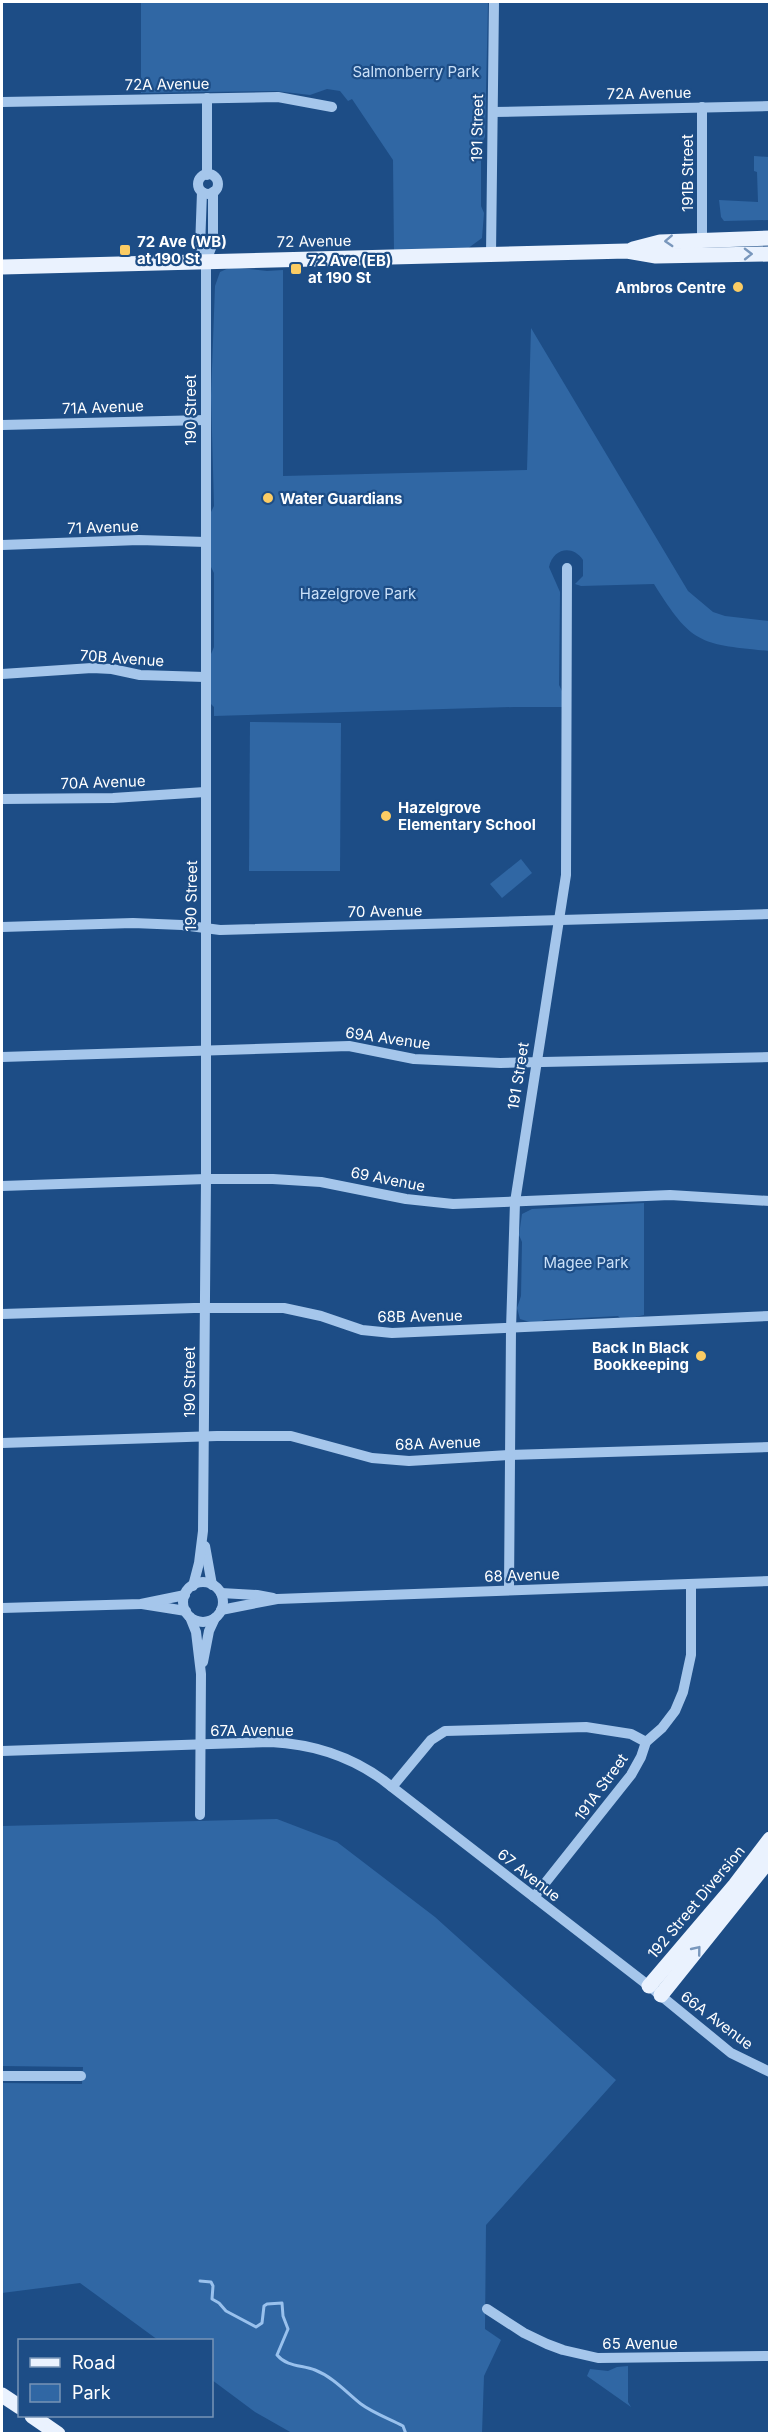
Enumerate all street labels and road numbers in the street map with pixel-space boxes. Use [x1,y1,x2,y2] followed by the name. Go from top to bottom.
[124,74,210,94] street label: 72A Avenue
[606,83,692,103] street label: 72A Avenue
[467,94,487,162] street label: 191 Street
[678,134,697,212] street label: 191B Street
[277,231,351,251] street label: 72 Avenue
[181,374,200,446] street label: 190 Street
[62,396,144,418] street label: 71A Avenue
[67,516,139,538] street label: 71 Avenue
[79,646,165,670] street label: 70B Avenue
[60,771,146,793] street label: 70A Avenue
[181,860,201,932] street label: 190 Street
[348,901,422,921] street label: 70 Avenue
[344,1023,432,1053] street label: 69A Avenue
[503,1041,533,1111] street label: 191 Street
[349,1162,427,1196] street label: 69 Avenue
[377,1306,463,1326] street label: 68B Avenue
[180,1346,199,1418] street label: 190 Street
[395,1432,481,1454] street label: 68A Avenue
[484,1564,560,1586] street label: 68 Avenue
[210,1721,294,1740] street label: 67A Avenue
[570,1750,632,1824] street label: 191A Street
[643,1842,749,1962] street label: 192 Street Diversion
[494,1845,564,1905] street label: 67 Avenue
[677,1987,757,2053] street label: 66A Avenue
[602,2334,678,2353] street label: 65 Avenue

